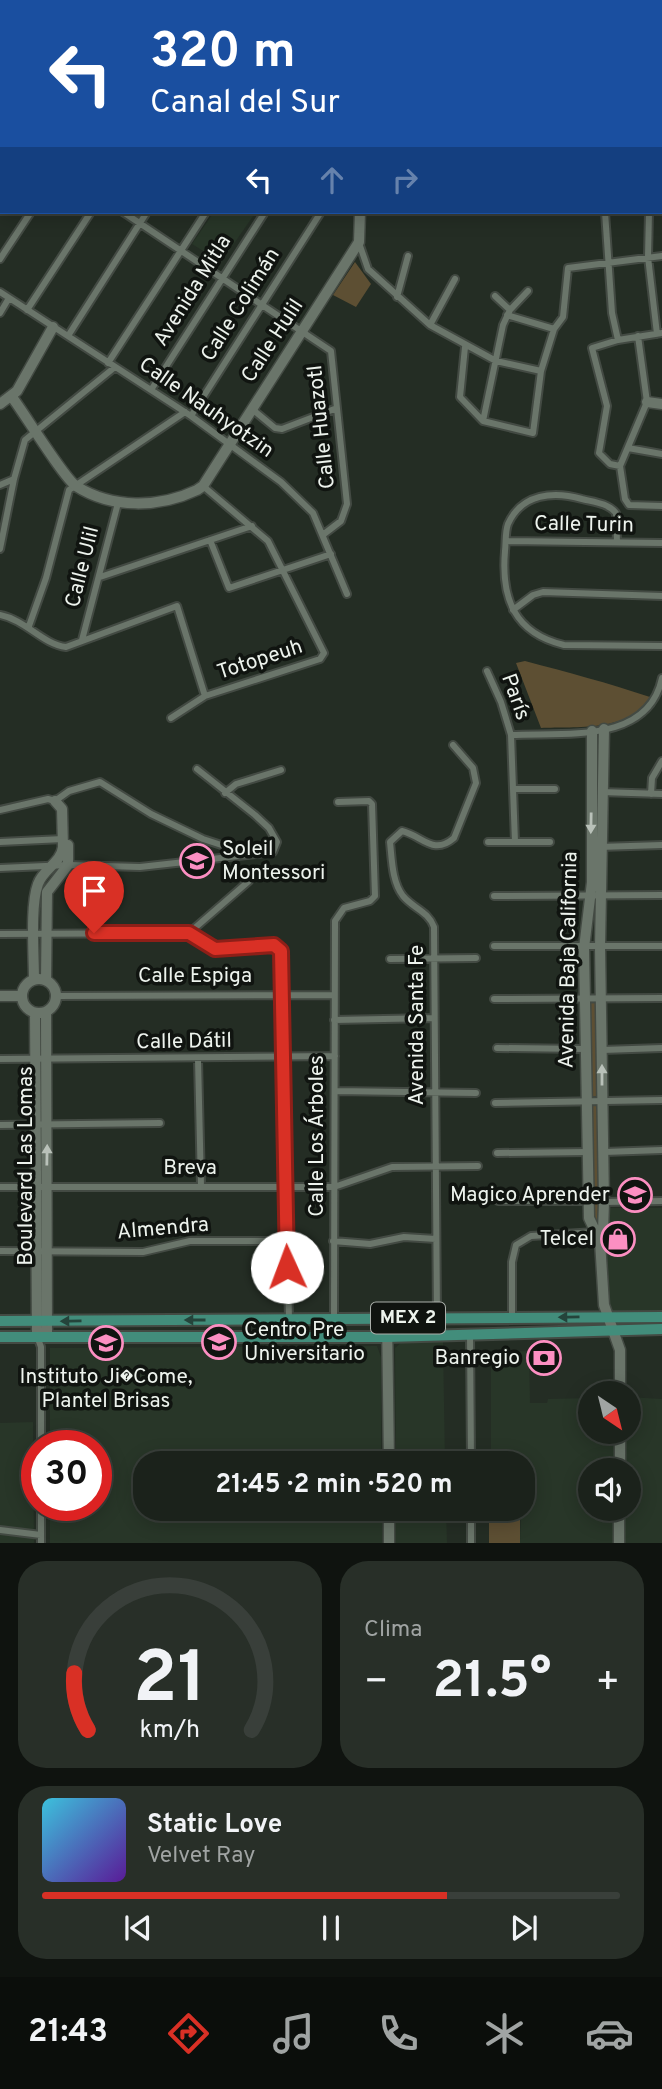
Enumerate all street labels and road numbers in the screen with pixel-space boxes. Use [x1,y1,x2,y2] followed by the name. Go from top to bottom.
[148,230,238,352] street label: Avenida Mitla
[195,243,287,367] street label: Calle Colimán
[236,294,310,388] street label: Calle Hulil
[133,351,279,465] street label: Calle Nauhyotzin
[302,364,342,490] street label: Calle Huazotl
[534,511,634,539] street label: Calle Turin
[60,524,106,610] street label: Calle Ulil
[214,634,306,686] street label: Totopeuh
[494,670,536,724] street label: París
[554,851,584,1069] street label: Avenida Baja California
[404,945,431,1105] street label: Avenida Santa Fe
[138,963,252,990] street label: Calle Espiga
[136,1028,232,1056] street label: Calle Dátil
[303,1055,331,1217] street label: Calle Los Árboles
[13,1066,40,1266] street label: Boulevard Las Lomas
[163,1155,217,1182] street label: Breva
[116,1212,210,1246] street label: Almendra
[371,1302,445,1334] road number: MEX 2

